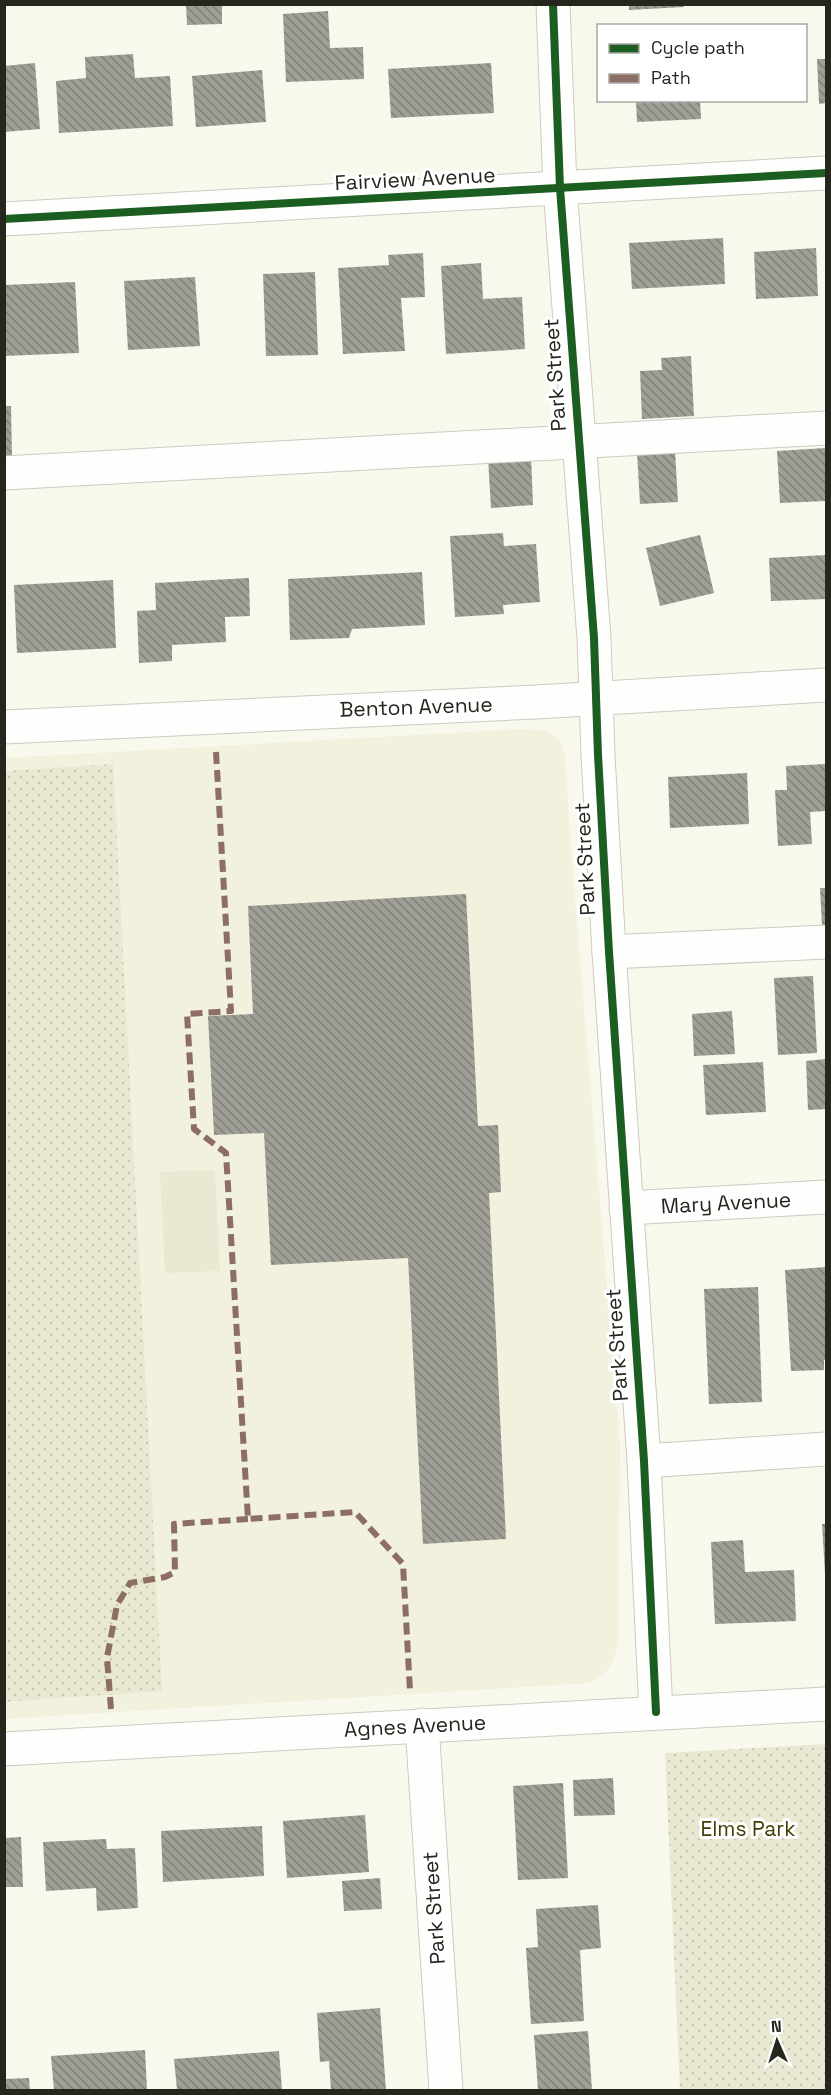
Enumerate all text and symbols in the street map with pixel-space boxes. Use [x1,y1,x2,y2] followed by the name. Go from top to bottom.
[597,24,807,102] legend
[651,36,745,59] text: Cycle path
[651,66,691,89] text: Path
[334,161,496,196] street label: Fairview Avenue
[537,318,572,432] street label: Park Street
[339,690,493,723] street label: Benton Avenue
[568,802,601,916] street label: Park Street
[660,1186,792,1219] street label: Mary Avenue
[599,1288,634,1402] street label: Park Street
[343,1708,487,1743] street label: Agnes Avenue
[700,1815,796,1842] park label: Elms Park
[416,1851,451,1965] street label: Park Street
[747,2011,807,2071] north arrow
[770,2016,782,2037] text: N

